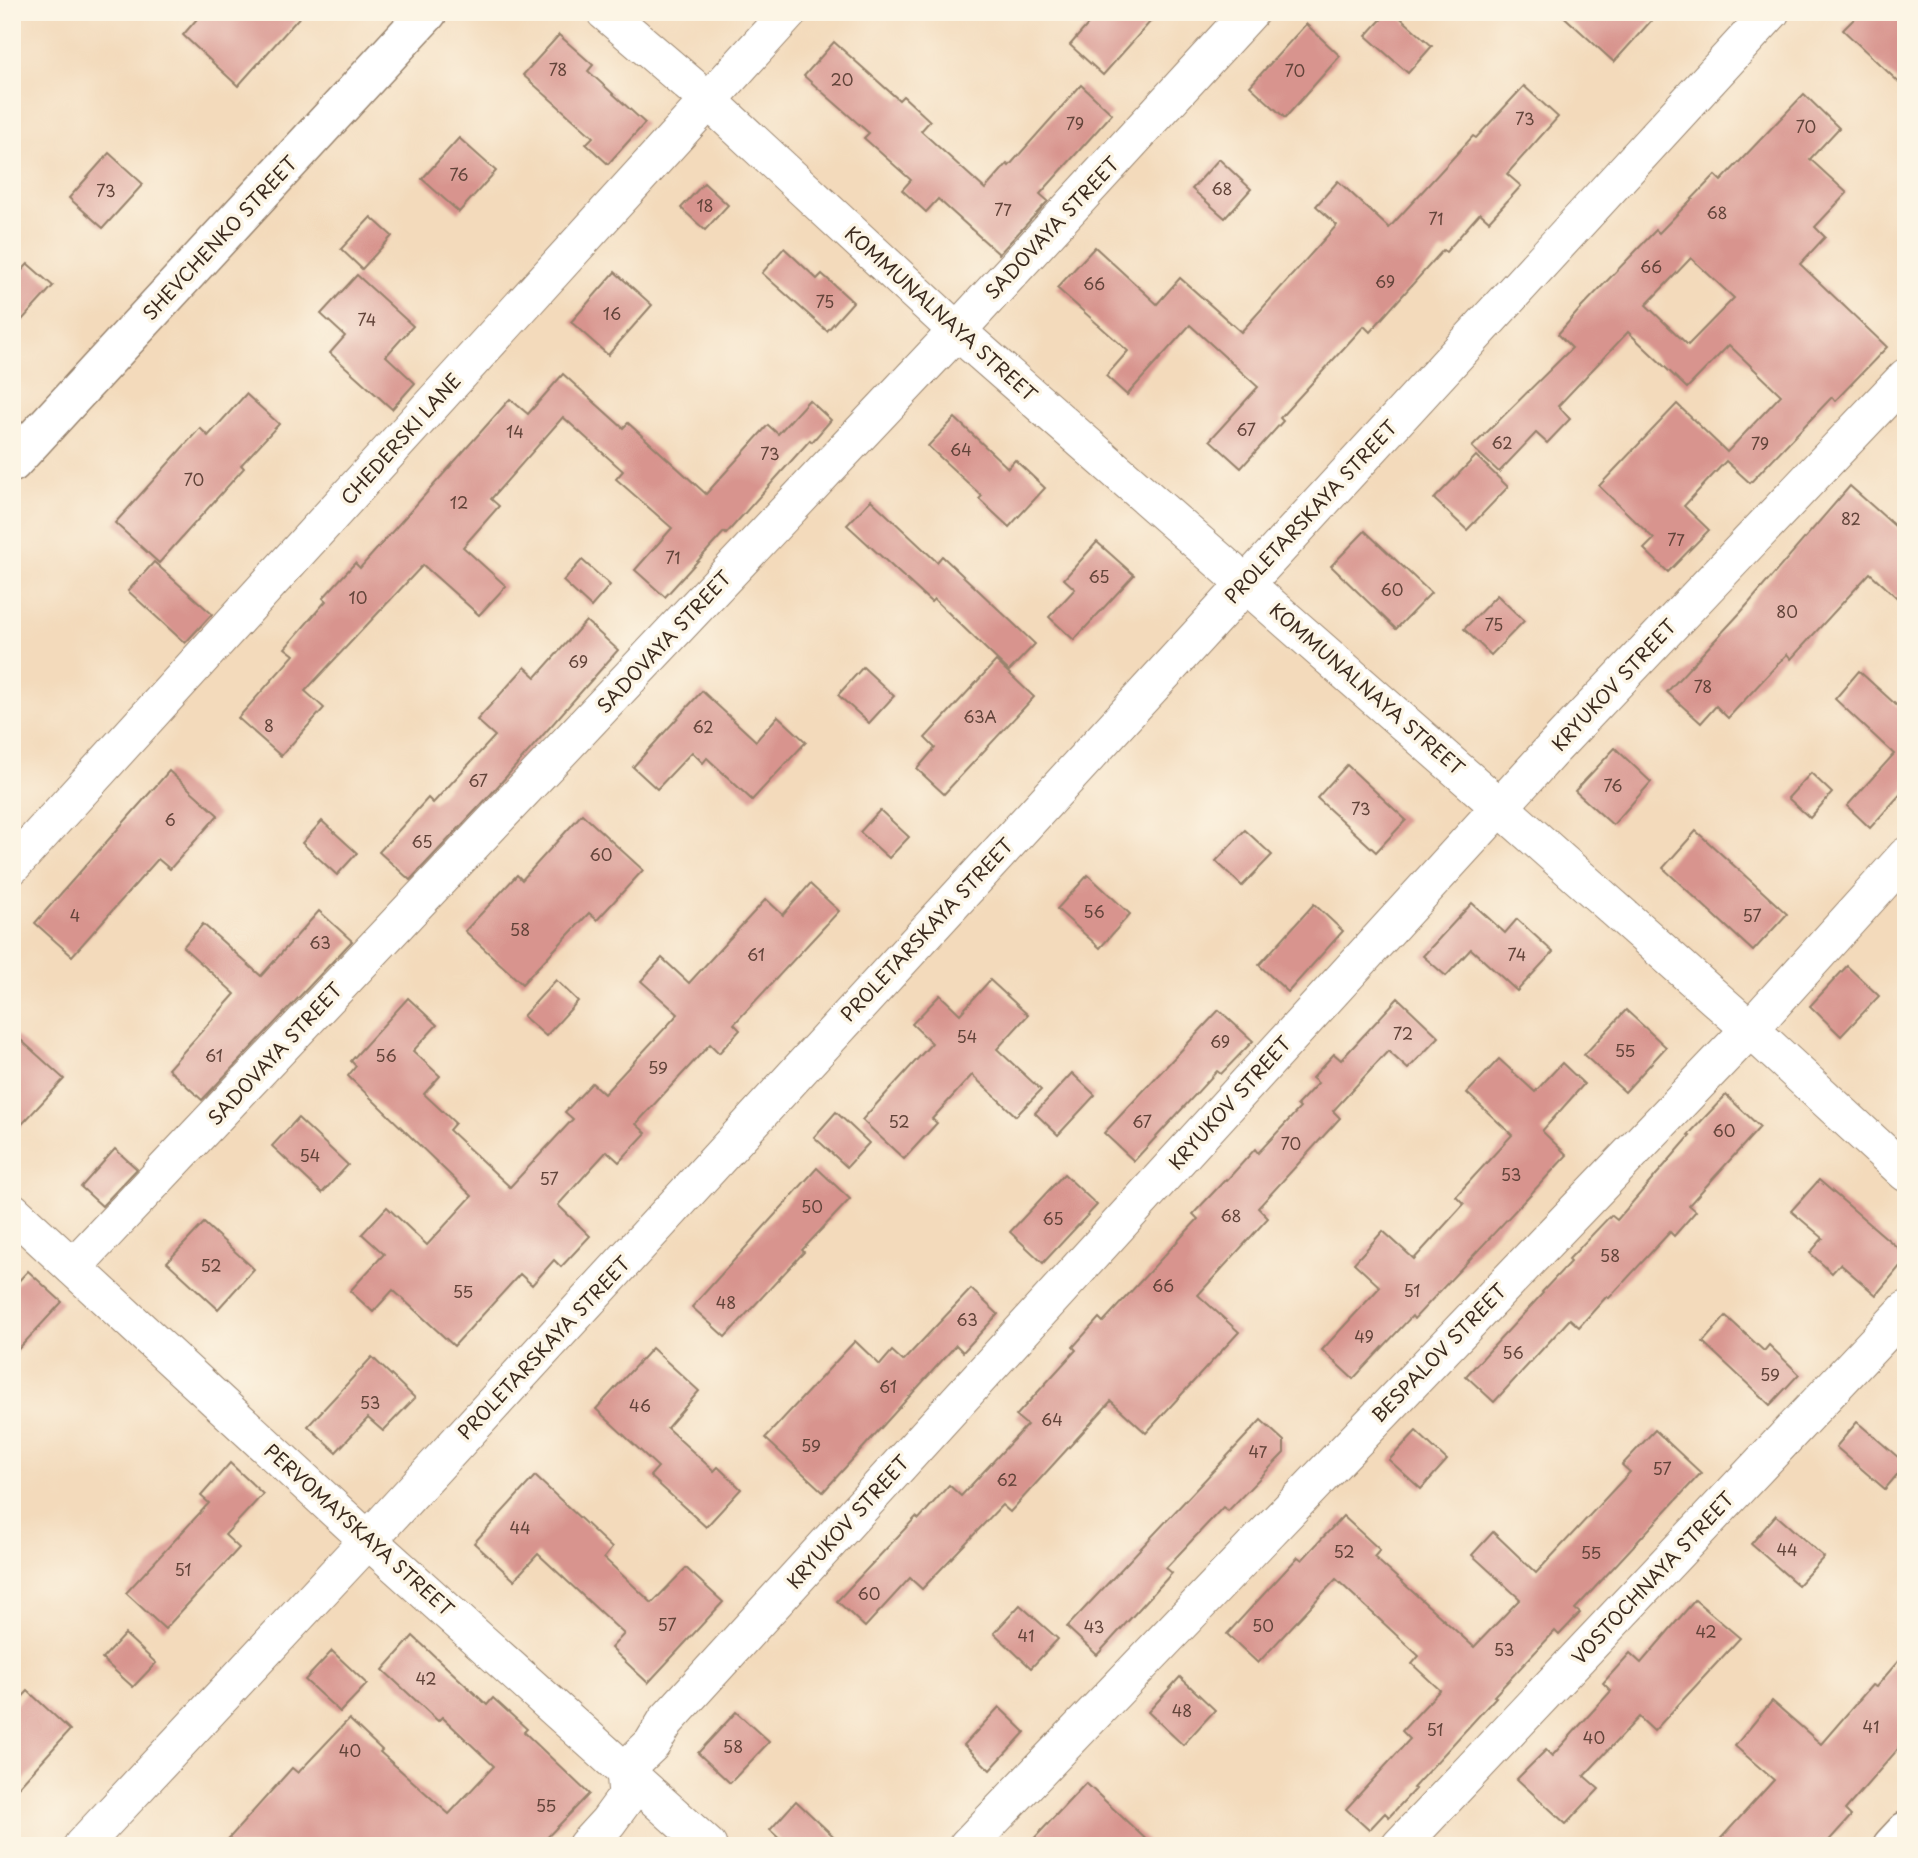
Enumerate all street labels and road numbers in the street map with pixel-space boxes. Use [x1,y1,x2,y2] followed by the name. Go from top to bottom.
[136,149,303,326] street label: SHEVCHENKO STREET
[978,150,1125,305] street label: SADOVAYA STREET
[839,219,1044,408] street label: KOMMUNALNAYA STREET
[334,366,467,510] street label: CHEDERSKI LANE
[1217,413,1403,609] street label: PROLETARSKAYA STREET
[590,564,737,719] street label: SADOVAYA STREET
[1264,596,1471,781] street label: KOMMUNALNAYA STREET
[1545,612,1682,757] street label: KRYUKOV STREET
[833,831,1019,1027] street label: PROLETARSKAYA STREET
[201,976,348,1131] street label: SADOVAYA STREET
[1162,1029,1297,1175] street label: KRYUKOV STREET
[450,1249,636,1445] street label: PROLETARSKAYA STREET
[1365,1277,1512,1428] street label: BESPALOV STREET
[259,1436,461,1622] street label: PERVOMAYSKAYA STREET
[780,1448,915,1594] street label: KRYUKOV STREET
[1565,1485,1740,1670] street label: VOSTOCHNAYA STREET

